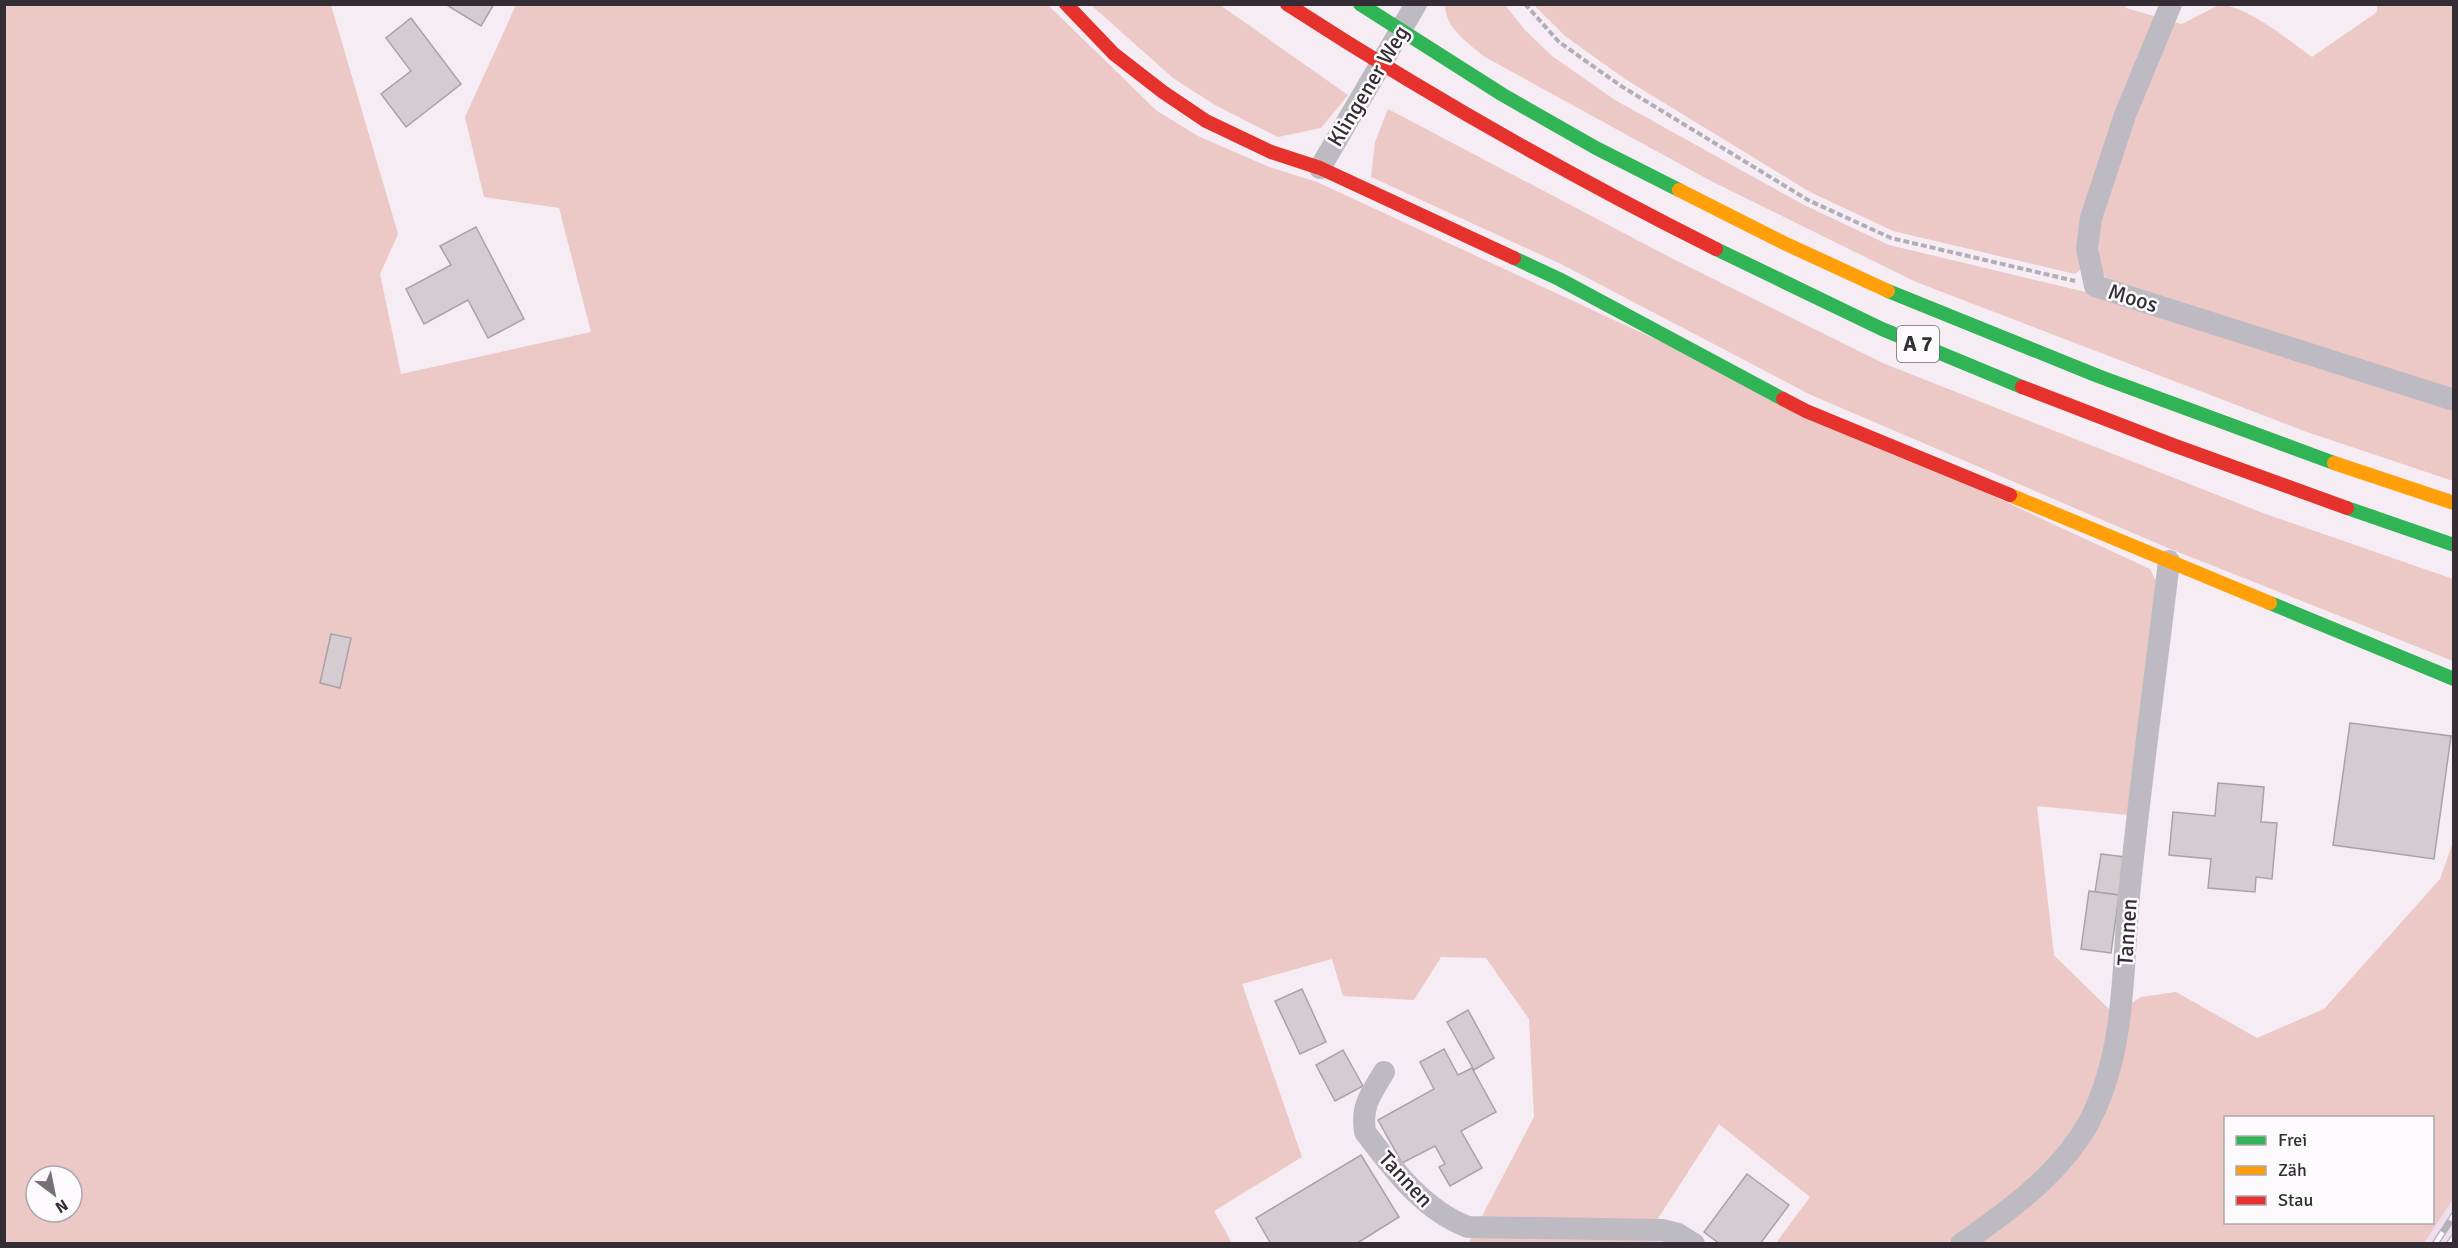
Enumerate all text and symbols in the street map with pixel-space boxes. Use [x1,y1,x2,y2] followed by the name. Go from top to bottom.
[1321,21,1415,151] street label: Klingener Weg
[2105,278,2161,318] street label: Moos
[1897,326,1939,362] road number: A 7
[2111,897,2143,967] street label: Tannen
[2224,1116,2434,1224] legend
[2278,1129,2307,1151] text: Frei
[1373,1145,1439,1213] street label: Tannen
[2278,1159,2307,1181] text: Zäh
[24,1164,84,1224] north arrow
[2278,1189,2313,1211] text: Stau
[51,1194,71,1217] text: N

